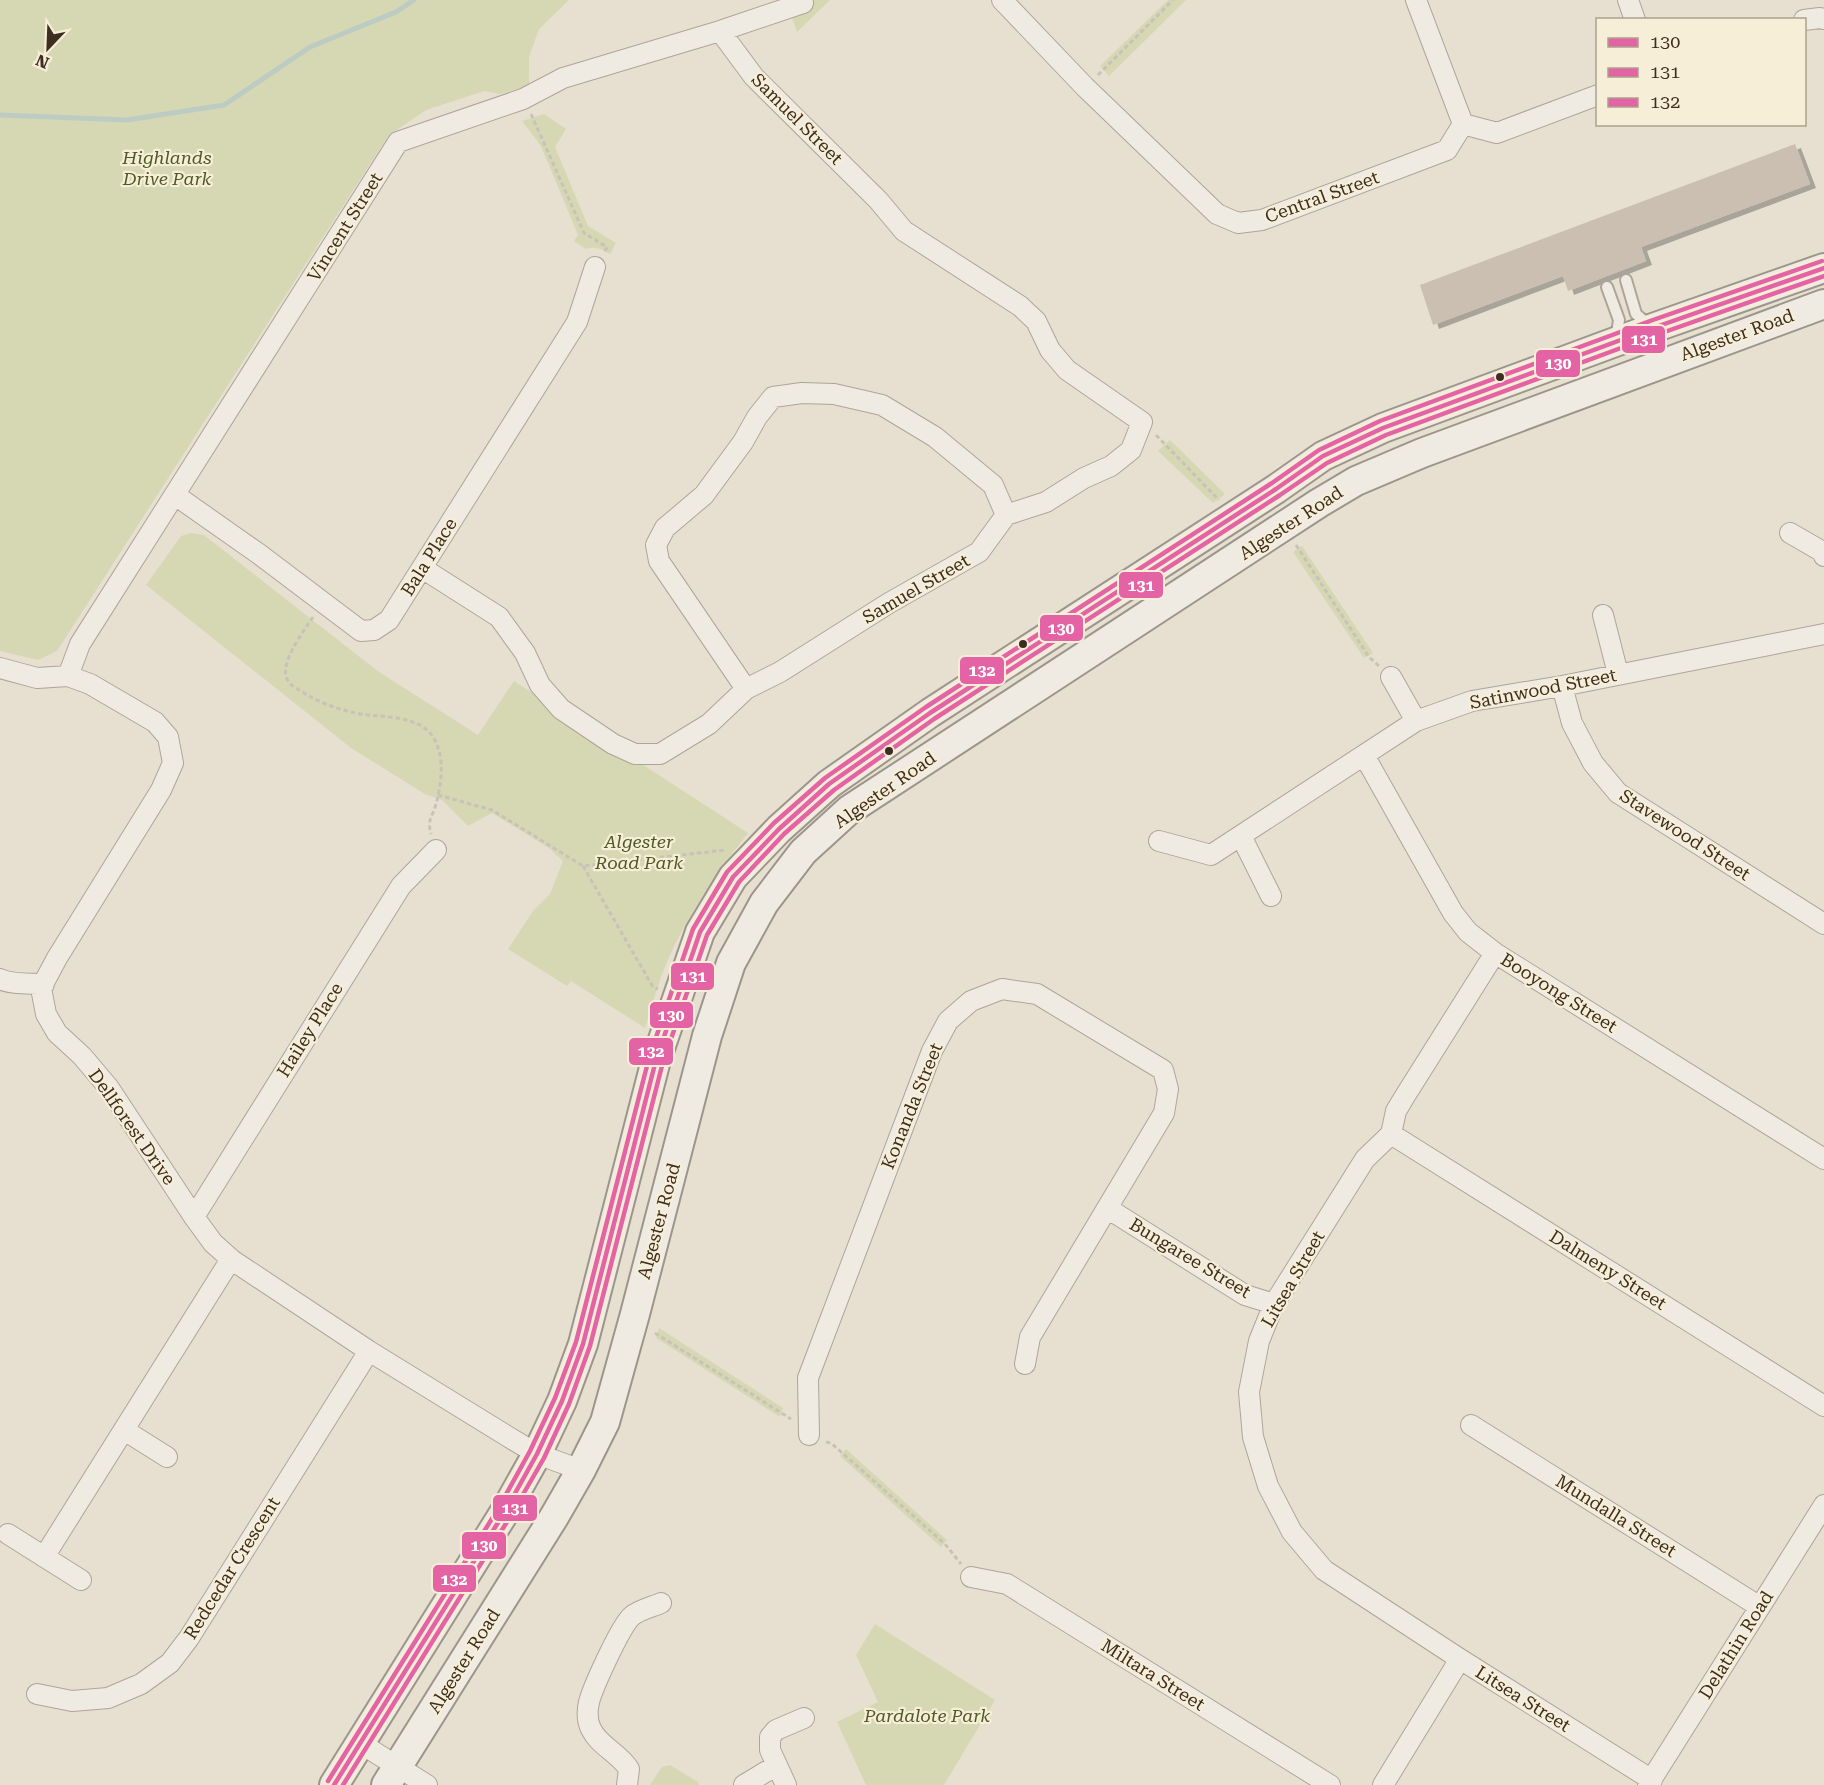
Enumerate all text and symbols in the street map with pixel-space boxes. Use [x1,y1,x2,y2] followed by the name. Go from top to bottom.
[18,18,78,78] north arrow
[1596,18,1806,126] legend
[1650,31,1680,52] text: 130
[33,50,52,73] text: N
[1650,61,1680,82] text: 131
[748,69,847,169] street label: Samuel Street
[1650,91,1680,112] text: 132
[121,147,212,189] park label: Highlands Drive Park
[1262,166,1382,227] street label: Central Street
[303,168,387,285] street label: Vincent Street
[1677,304,1797,365] street label: Algester Road
[1621,325,1666,354] line badge: 131
[1631,330,1657,349] text: 131
[1535,349,1581,378] line badge: 130
[1545,354,1571,373] text: 130
[1494,371,1506,383] unlabelled marker
[1235,481,1347,564] street label: Algester Road
[396,514,461,600] street label: Bala Place
[859,549,973,628] street label: Samuel Street
[1118,571,1164,599] line badge: 131
[1128,576,1154,595] text: 131
[1039,614,1084,642] line badge: 130
[1048,619,1074,638] text: 130
[1017,638,1029,650] unlabelled marker
[959,656,1005,685] line badge: 132
[969,661,995,680] text: 132
[1468,664,1618,713] street label: Satinwood Street
[883,745,895,757] unlabelled marker
[830,747,940,832] street label: Algester Road
[1616,785,1755,885] street label: Stavewood Street
[594,831,683,873] park label: Algester Road Park
[1497,948,1622,1037] street label: Booyong Street
[670,962,715,991] line badge: 131
[680,967,706,986] text: 131
[272,979,347,1081] street label: Hailey Place
[649,1001,694,1029] line badge: 130
[658,1006,684,1025] text: 130
[628,1037,674,1066] line badge: 132
[877,1039,947,1172] street label: Konanda Street
[638,1042,664,1061] text: 132
[85,1065,180,1189] street label: Dellforest Drive
[633,1160,684,1281] street label: Algester Road
[1126,1213,1255,1302] street label: Bungaree Street
[1546,1225,1671,1314] street label: Dalmeny Street
[1257,1227,1329,1331] street label: Litsea Street
[1552,1470,1681,1561] street label: Mundalla Street
[179,1492,284,1643] street label: Redcedar Crescent
[492,1494,538,1522] line badge: 131
[502,1499,528,1518] text: 131
[461,1531,507,1560] line badge: 130
[471,1536,497,1555] text: 130
[432,1564,477,1593] line badge: 132
[441,1570,467,1589] text: 132
[1694,1586,1777,1703] street label: Delathin Road
[423,1604,504,1717] street label: Algester Road
[1098,1634,1209,1715] street label: Miltara Street
[1472,1661,1575,1736] street label: Litsea Street
[863,1705,990,1726] park label: Pardalote Park

